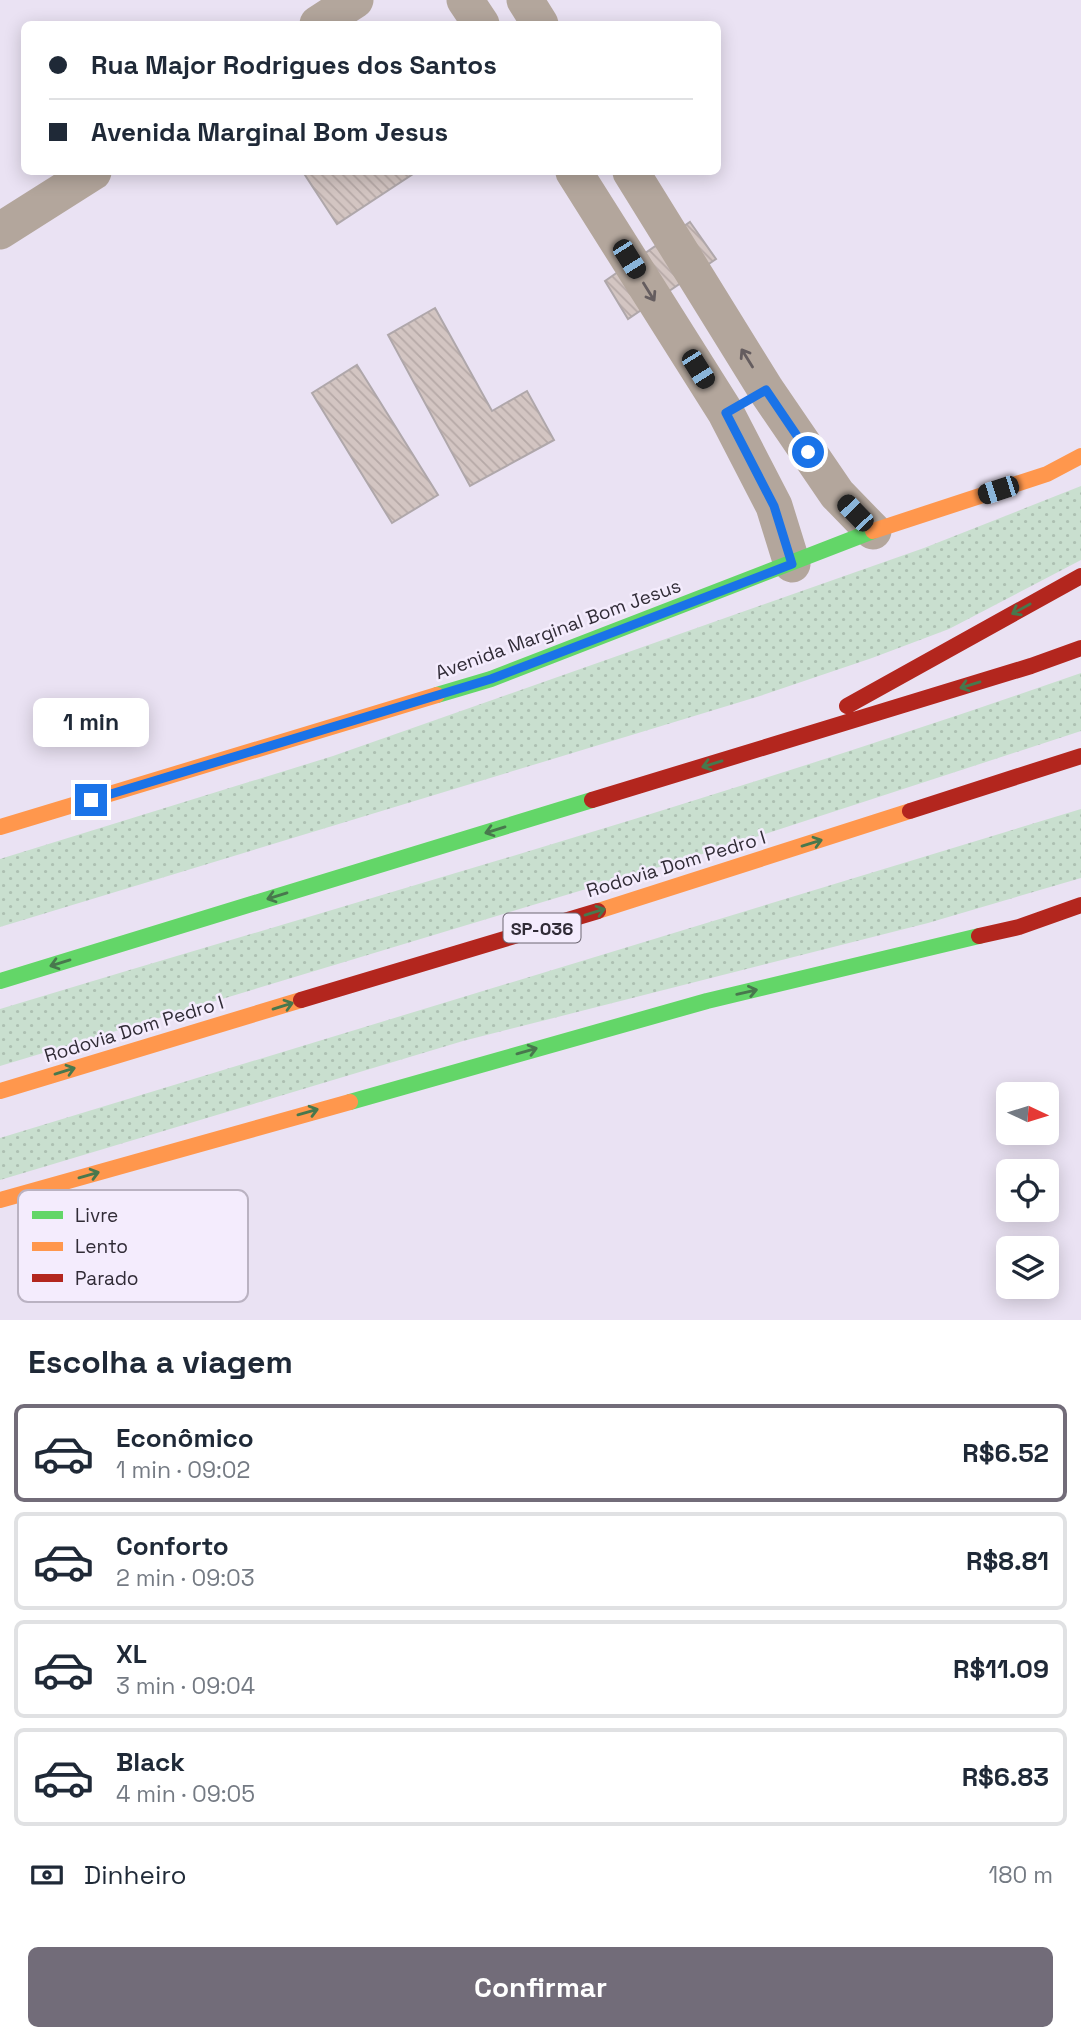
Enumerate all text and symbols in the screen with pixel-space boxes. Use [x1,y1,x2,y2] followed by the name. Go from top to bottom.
[91,48,497,82] text: Rua Major Rodrigues dos Santos
[91,115,448,149] text: Avenida Marginal Bom Jesus
[609,236,650,282] car
[643,281,657,301] one-way arrow
[678,346,719,392] car
[739,349,754,368] one-way arrow
[792,436,824,468] route start
[975,474,1022,506] car
[833,491,878,535] car
[432,573,684,685] street label: Avenida Marginal Bom Jesus
[1012,602,1032,616] one-way arrow
[959,680,981,693] one-way arrow
[33,698,149,748] callout: 1 min
[63,707,119,737] text: 1 min
[702,758,724,771] one-way arrow
[75,784,107,816] route end
[484,824,506,837] one-way arrow
[583,825,769,903] street label: Rodovia Dom Pedro I
[801,836,823,849] one-way arrow
[266,891,288,904] one-way arrow
[584,904,606,917] one-way arrow
[504,914,580,943] road number: SP-036
[49,957,71,970] one-way arrow
[735,985,758,998] one-way arrow
[41,990,227,1068] street label: Rodovia Dom Pedro I
[272,998,294,1011] one-way arrow
[515,1044,538,1057] one-way arrow
[54,1064,76,1077] one-way arrow
[996,1082,1059,1144] north arrow
[996,1082,1059,1299] map controls
[296,1105,319,1118] one-way arrow
[996,1159,1059,1222] button: locate
[78,1167,100,1180] one-way arrow
[18,1190,248,1302] legend
[75,1203,118,1228] text: Livre
[75,1234,128,1259] text: Lento
[996,1236,1059,1299] button: layers
[75,1266,139,1291] text: Parado
[28,1342,293,1382] text: Escolha a viagem
[116,1421,254,1455] text: Econômico
[32,1422,95,1485] icon: car
[962,1436,1049,1470] text: R$6.52
[116,1455,250,1485] text: 1 min · 09:02
[116,1529,229,1563] text: Conforto
[32,1530,95,1593] icon: car
[966,1544,1049,1578] text: R$8.81
[116,1563,255,1593] text: 2 min · 09:03
[116,1637,147,1671] text: XL
[32,1638,95,1701] icon: car
[953,1652,1049,1686] text: R$11.09
[116,1671,255,1701] text: 3 min · 09:04
[116,1745,185,1779] text: Black
[32,1746,95,1809] icon: car
[962,1760,1049,1794] text: R$6.83
[116,1779,255,1809] text: 4 min · 09:05
[28,1856,66,1894] icon: cash
[84,1858,187,1892] text: Dinheiro
[989,1860,1053,1890] text: 180 m
[28,1947,1053,2027] button: Confirmar

